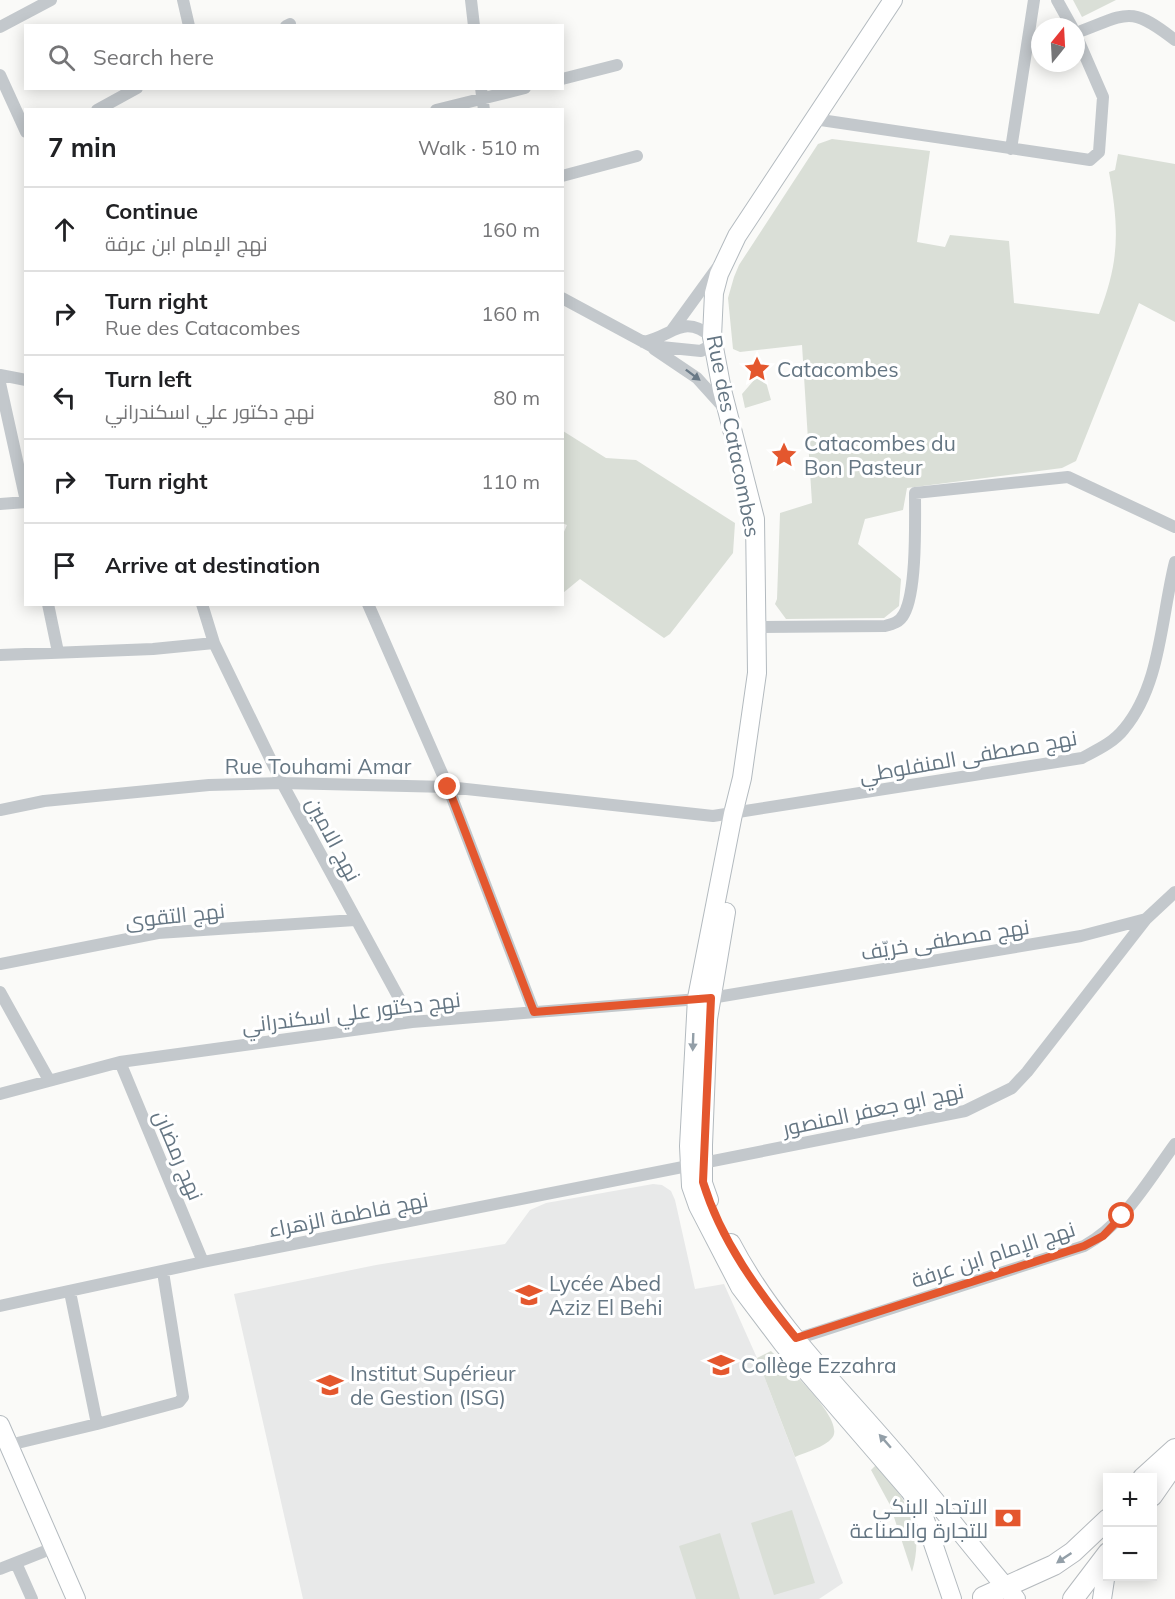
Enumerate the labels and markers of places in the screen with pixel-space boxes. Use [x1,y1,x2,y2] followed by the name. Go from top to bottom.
[742,354,772,384] place icon: Catacombes
[777,356,899,382] place label: Catacombes
[804,430,956,480] place label: Catacombes du Bon Pasteur
[769,440,799,470] place icon: Catacombes du Bon Pasteur
[549,1270,663,1320] place label: Lycée Abed Aziz El Behi
[514,1280,544,1310] school or university icon: Lycée Abed Aziz El Behi
[706,1350,736,1380] school or university icon: Collège Ezzahra
[741,1352,897,1378] place label: Collège Ezzahra
[350,1360,516,1410] place label: Institut Supérieur de Gestion (ISG)
[315,1370,345,1400] school or university icon: Institut Supérieur de Gestion (ISG)
[850,1493,988,1543] place label: الاتحاد البنكي للتجارة والصناعة
[993,1503,1023,1533] bank icon: الاتحاد البنكي للتجارة والصناعة

